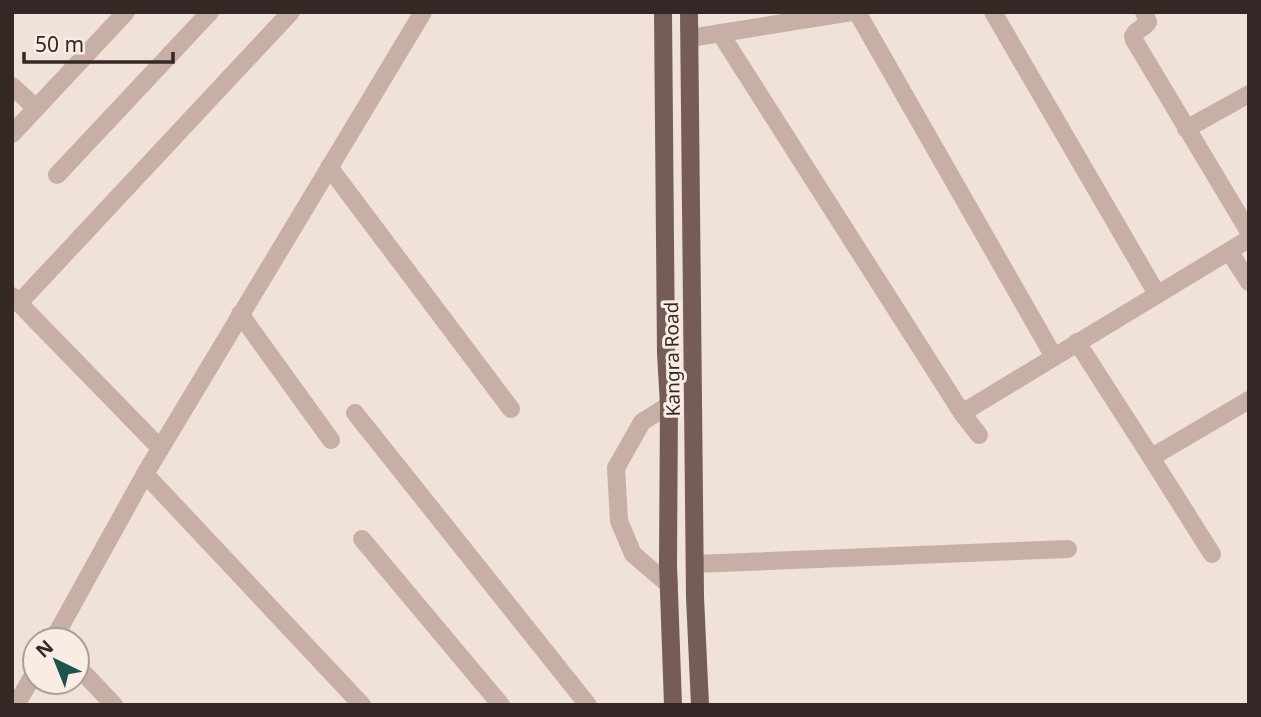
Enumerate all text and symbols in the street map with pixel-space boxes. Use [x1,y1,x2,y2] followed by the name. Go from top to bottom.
[24,21,173,65] scale bar
[35,30,84,58] text: 50 m
[658,301,686,417] street label: Kangra Road
[21,626,91,696] north arrow
[30,634,59,663] text: N

